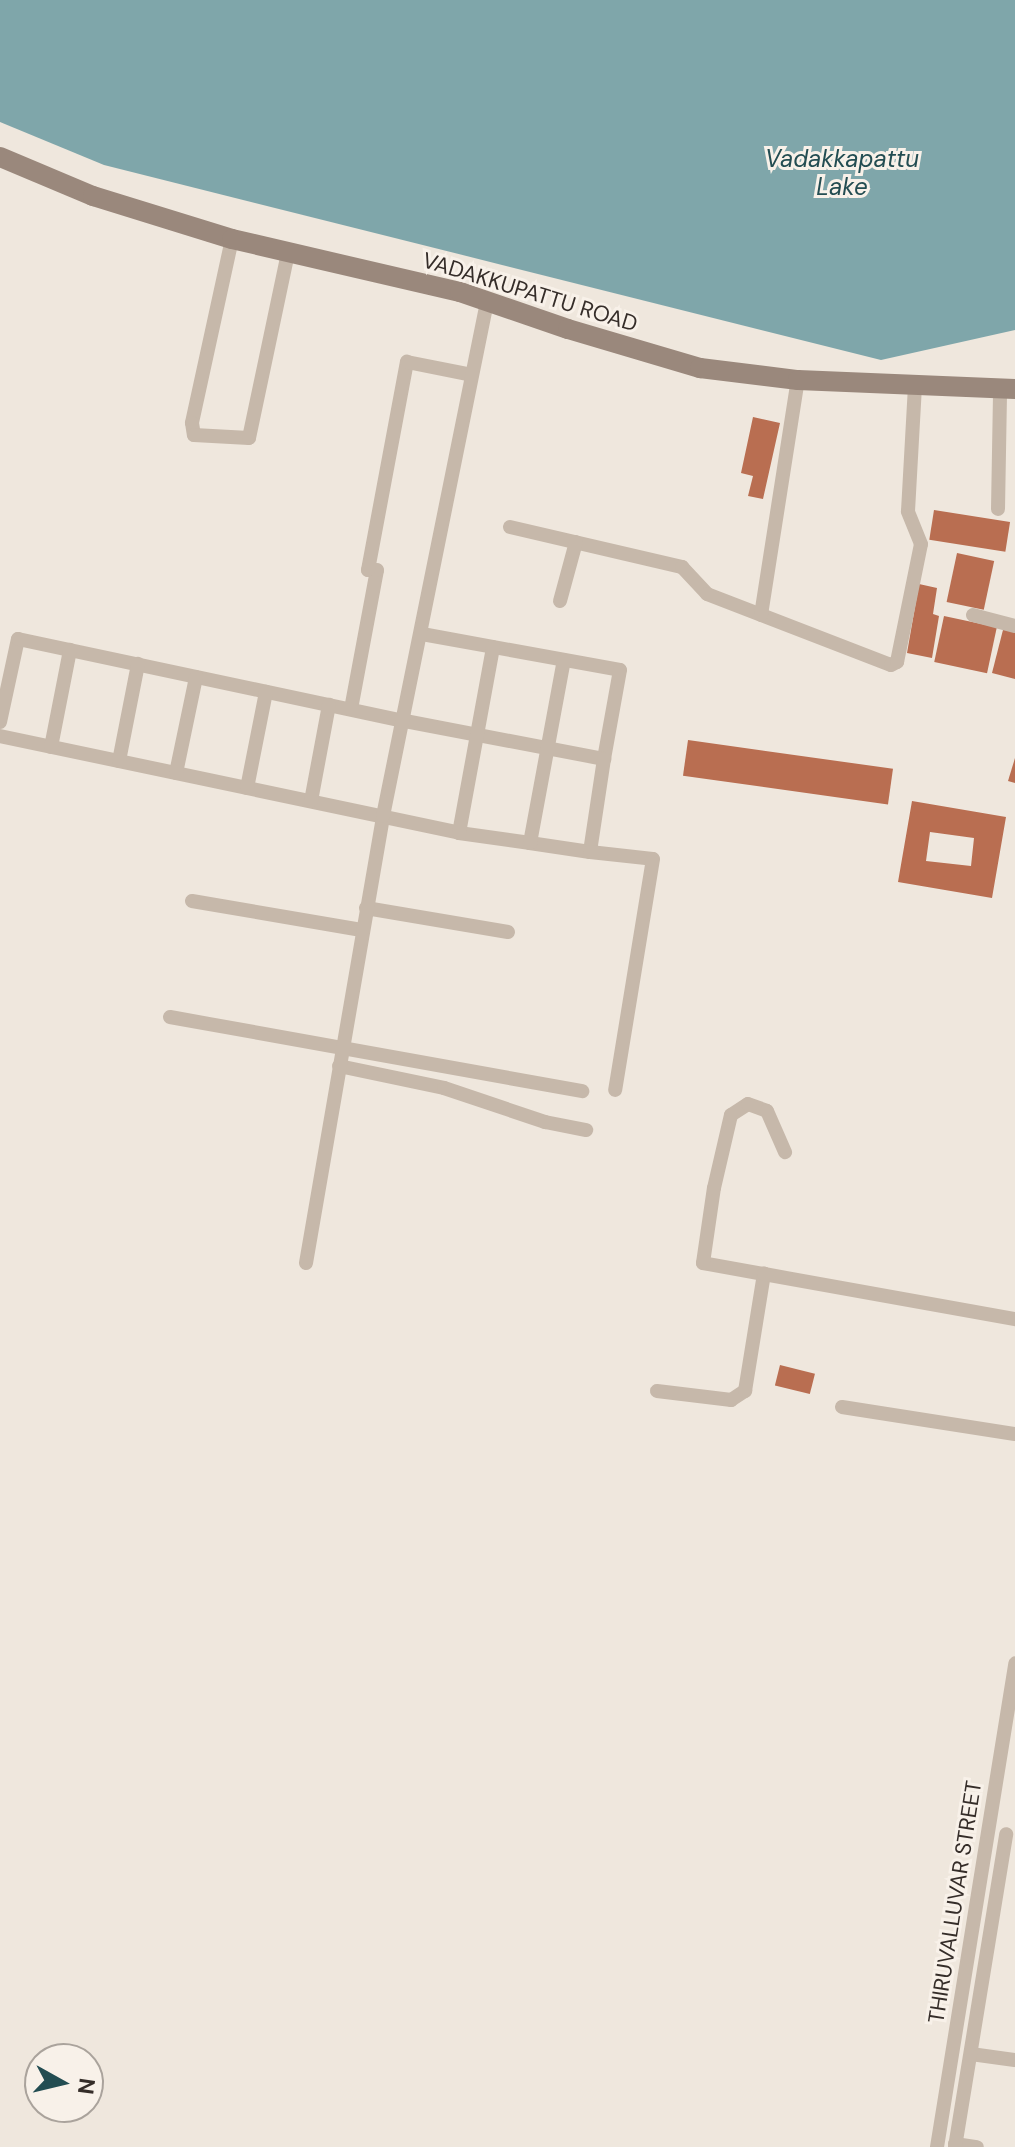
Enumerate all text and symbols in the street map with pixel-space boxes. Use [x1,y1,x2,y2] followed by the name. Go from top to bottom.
[765,145,919,201] water label: Vadakkapattu Lake
[419,247,641,337] street label: VADAKKUPATTU ROAD
[923,1779,987,2025] street label: THIRUVALLUVAR STREET
[24,2043,104,2123] north arrow
[71,2076,102,2096] text: N

